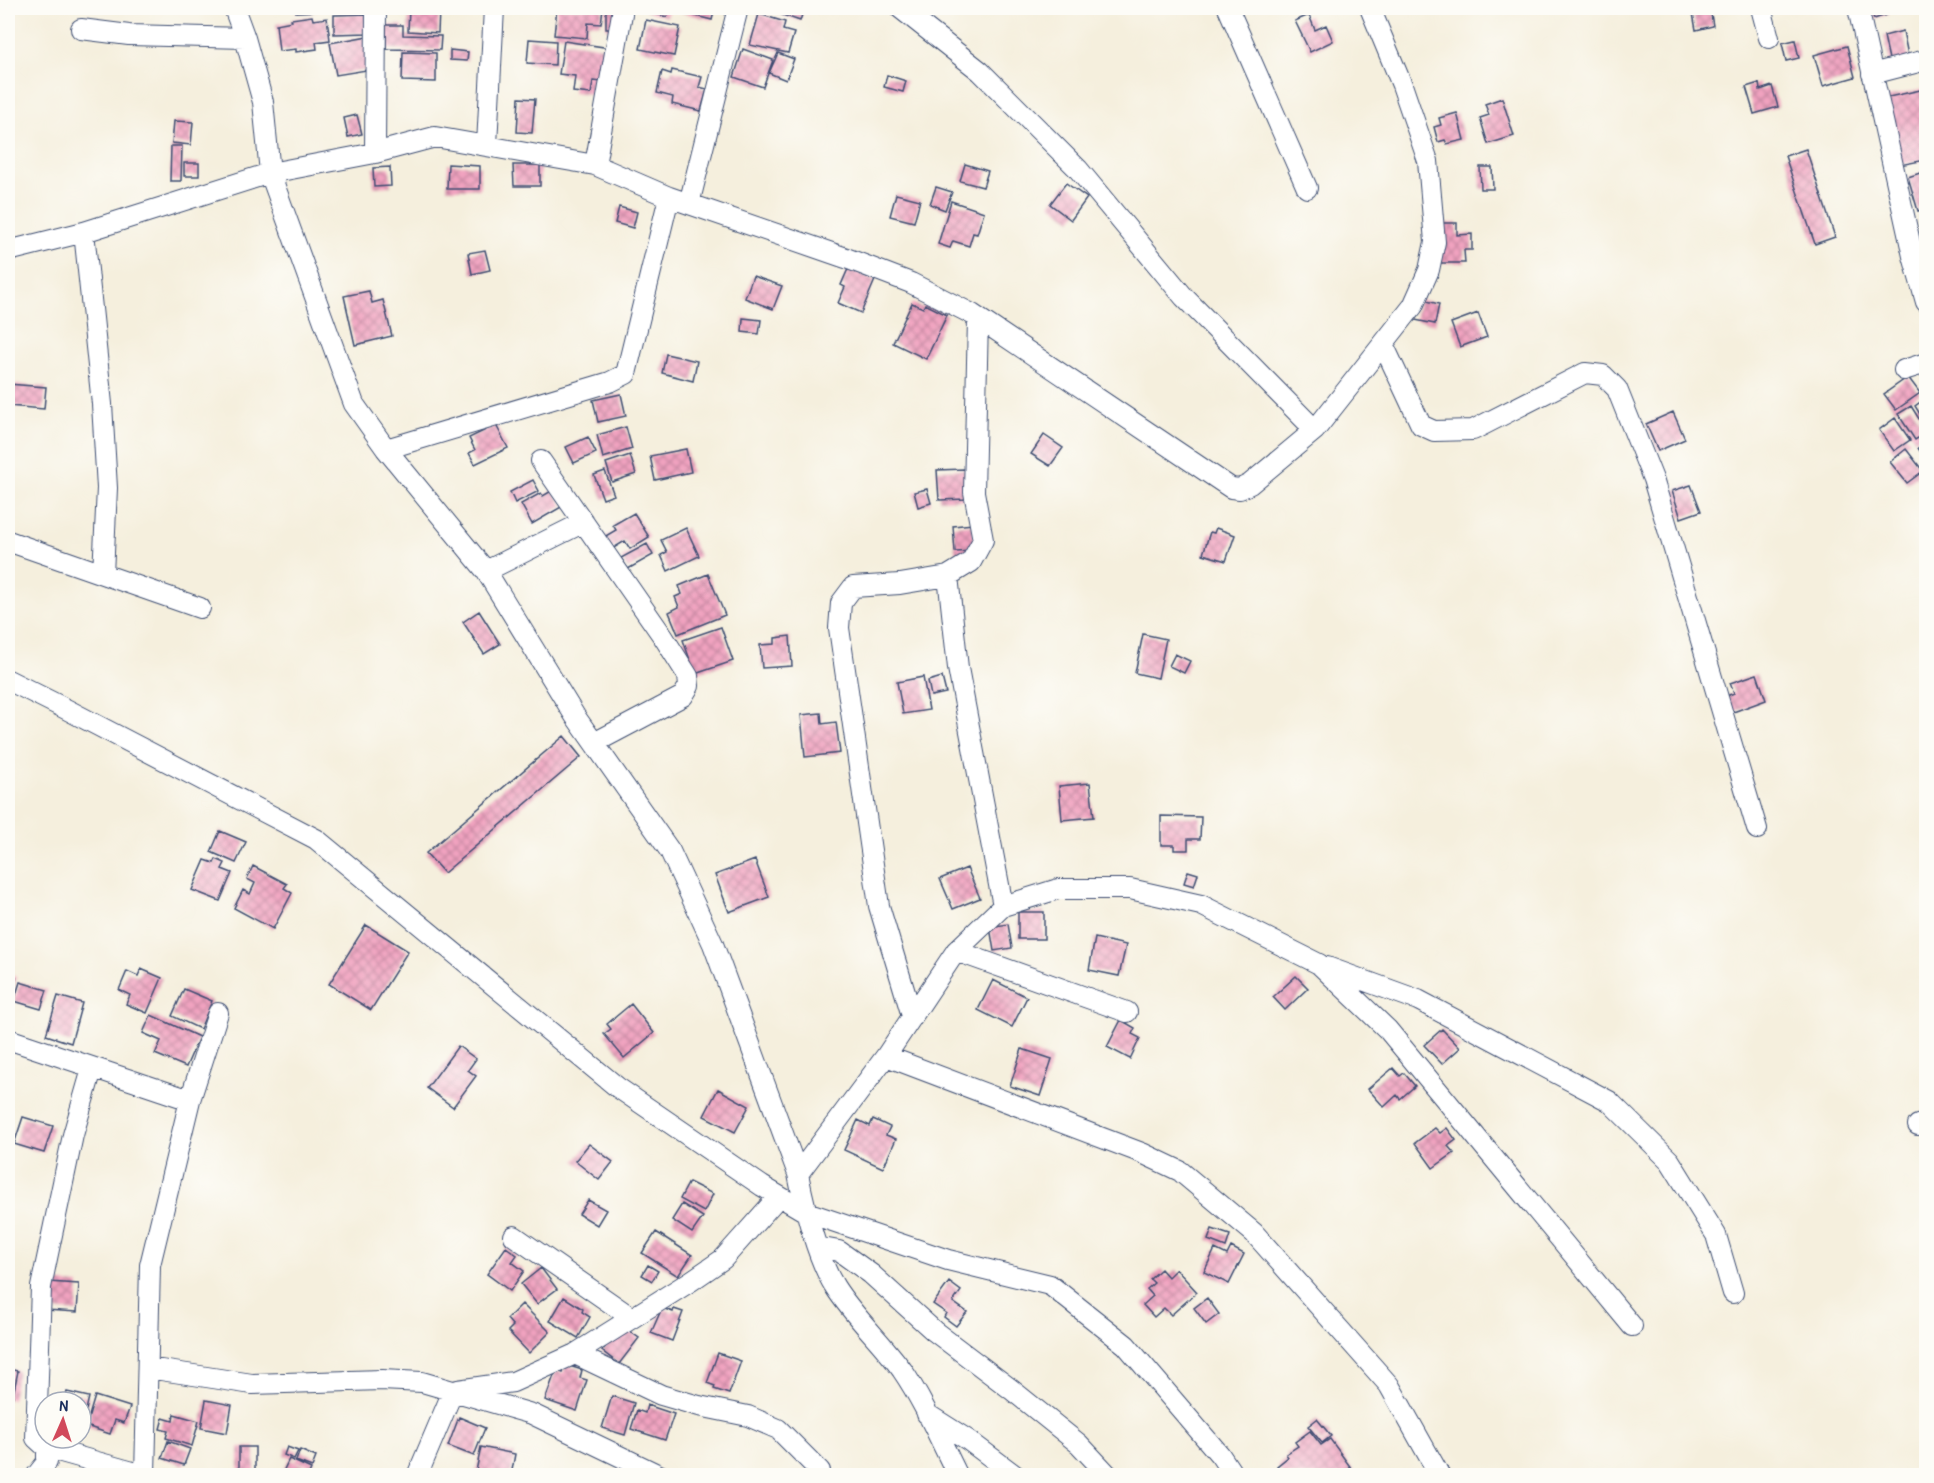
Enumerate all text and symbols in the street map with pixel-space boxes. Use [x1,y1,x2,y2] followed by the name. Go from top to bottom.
[33,1390,93,1450] north arrow
[59,1394,69,1416] text: N

